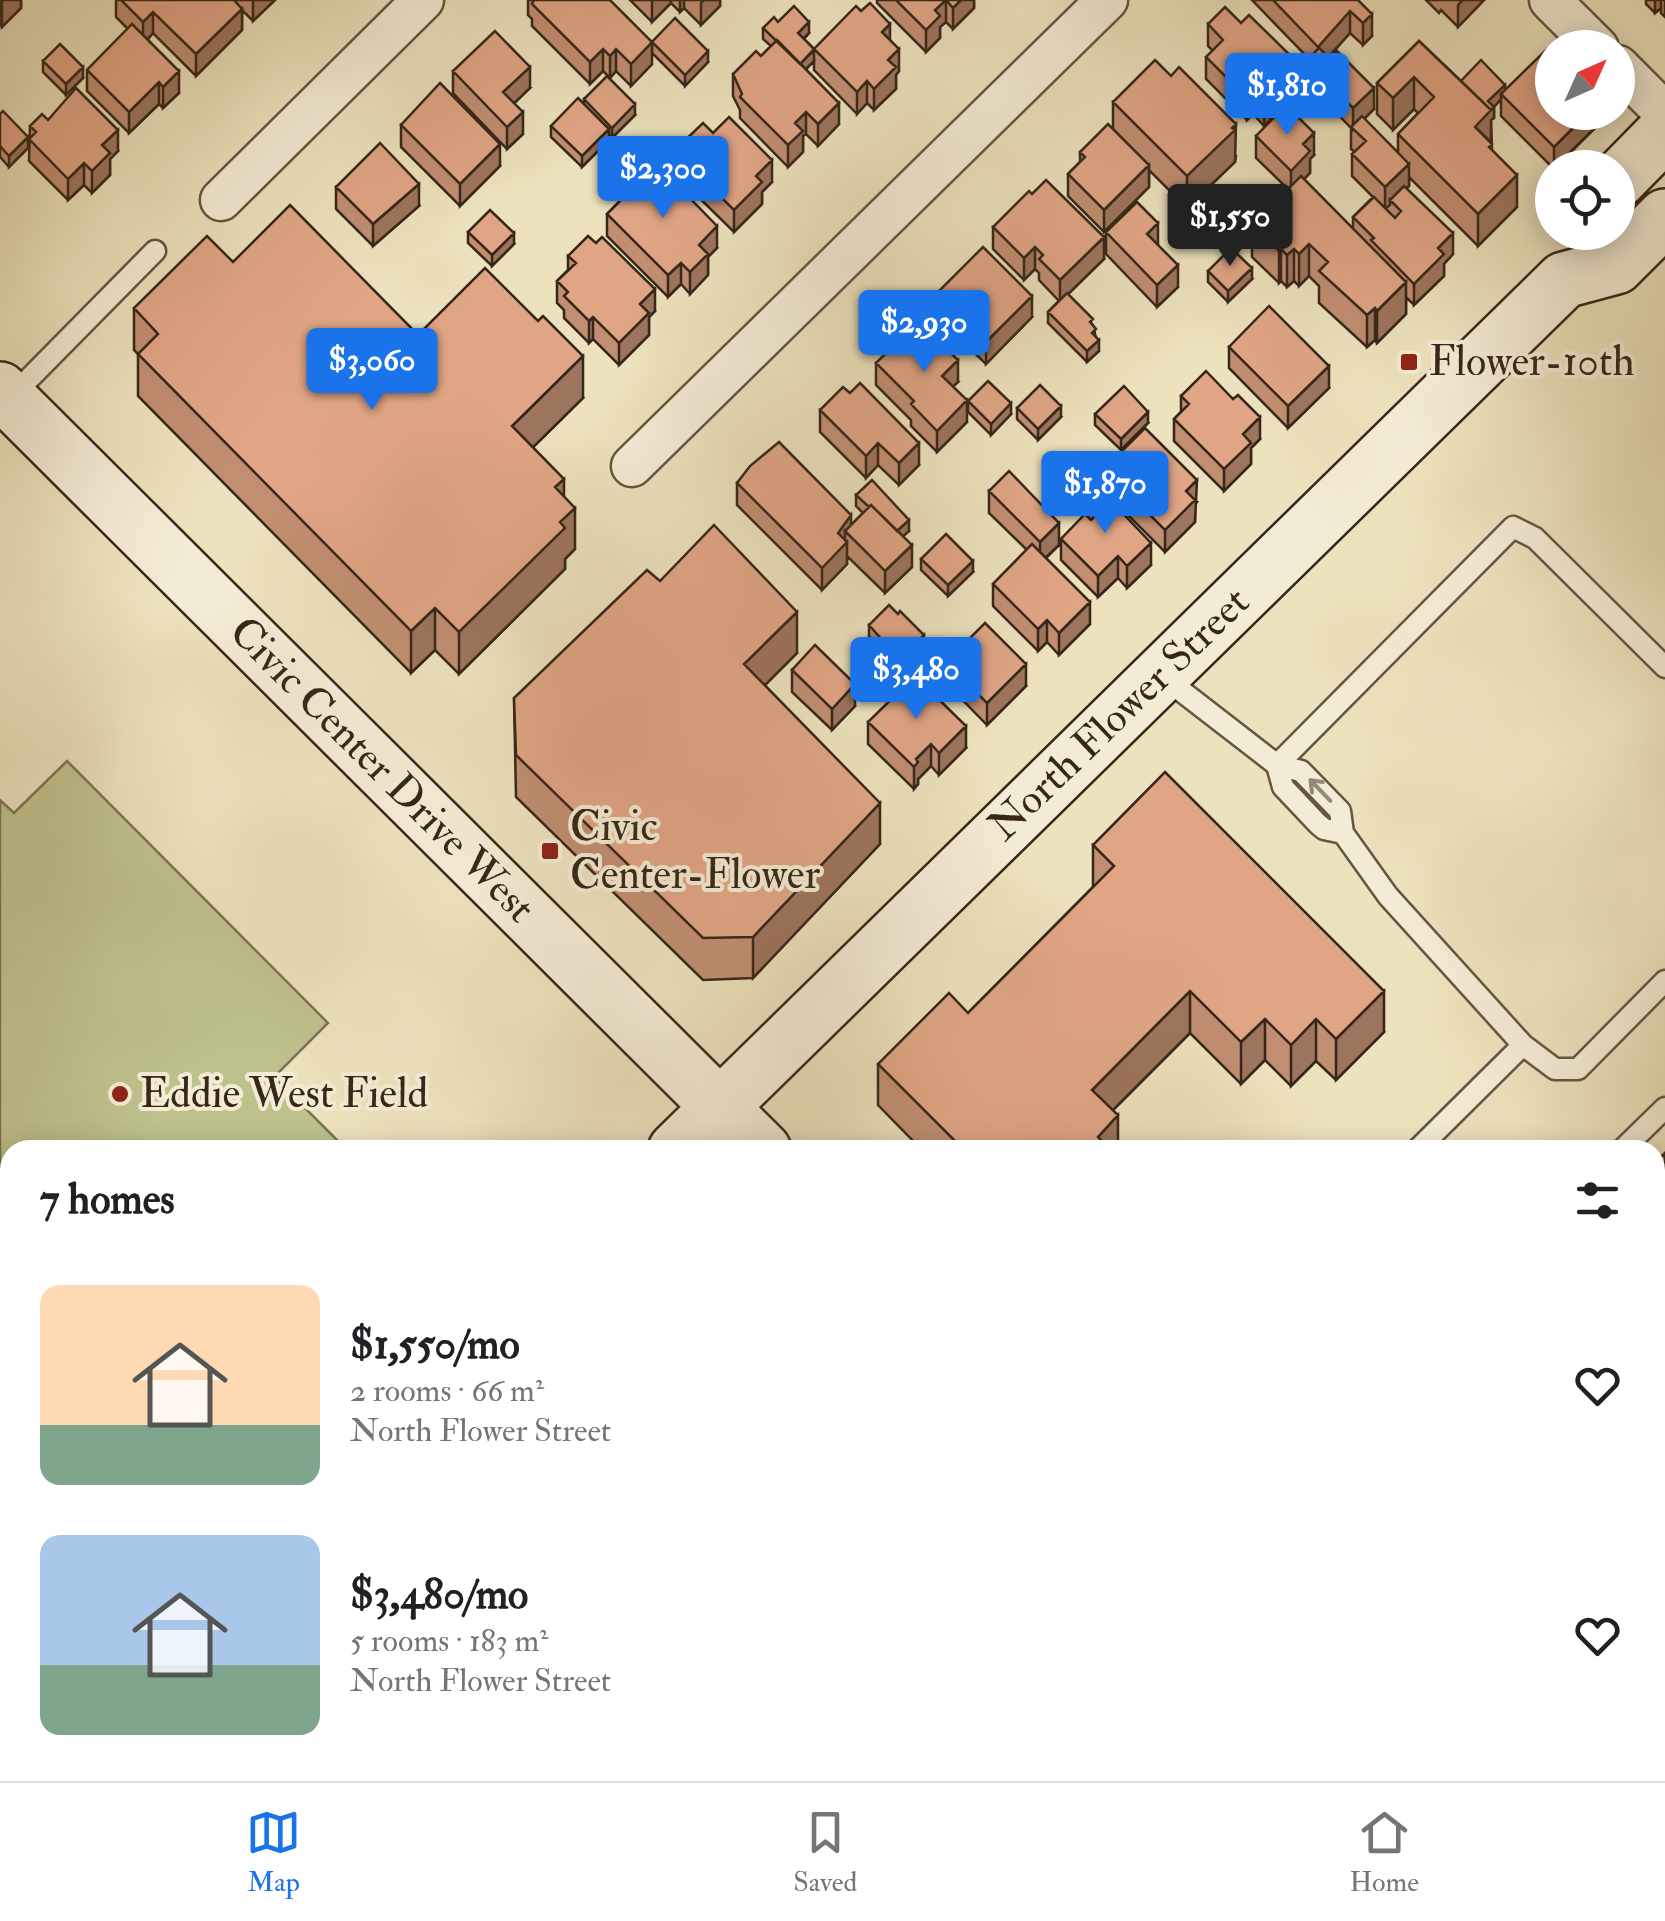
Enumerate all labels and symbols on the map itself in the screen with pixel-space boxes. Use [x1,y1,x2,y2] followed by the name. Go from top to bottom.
[1535,30,1635,130] north arrow
[1206,53,1368,138] pin: $1,810
[582,136,744,221] pin: $2,300
[1149,184,1311,269] pin: $1,550
[843,290,1005,375] pin: $2,930
[291,328,453,413] pin: $3,060
[1429,336,1634,388] place label: Flower-10th
[1398,351,1420,373] marker: Flower-10th
[1024,451,1186,536] pin: $1,870
[978,576,1260,852] street label: North Flower Street
[218,606,546,934] street label: Civic Center Drive West
[835,637,997,722] pin: $3,480
[1308,778,1332,802] one-way arrow
[570,801,820,901] place label: Civic Center-Flower
[539,840,561,862] marker: Civic Center-Flower
[140,1068,428,1120] place label: Eddie West Field
[109,1083,131,1105] marker: Eddie West Field

